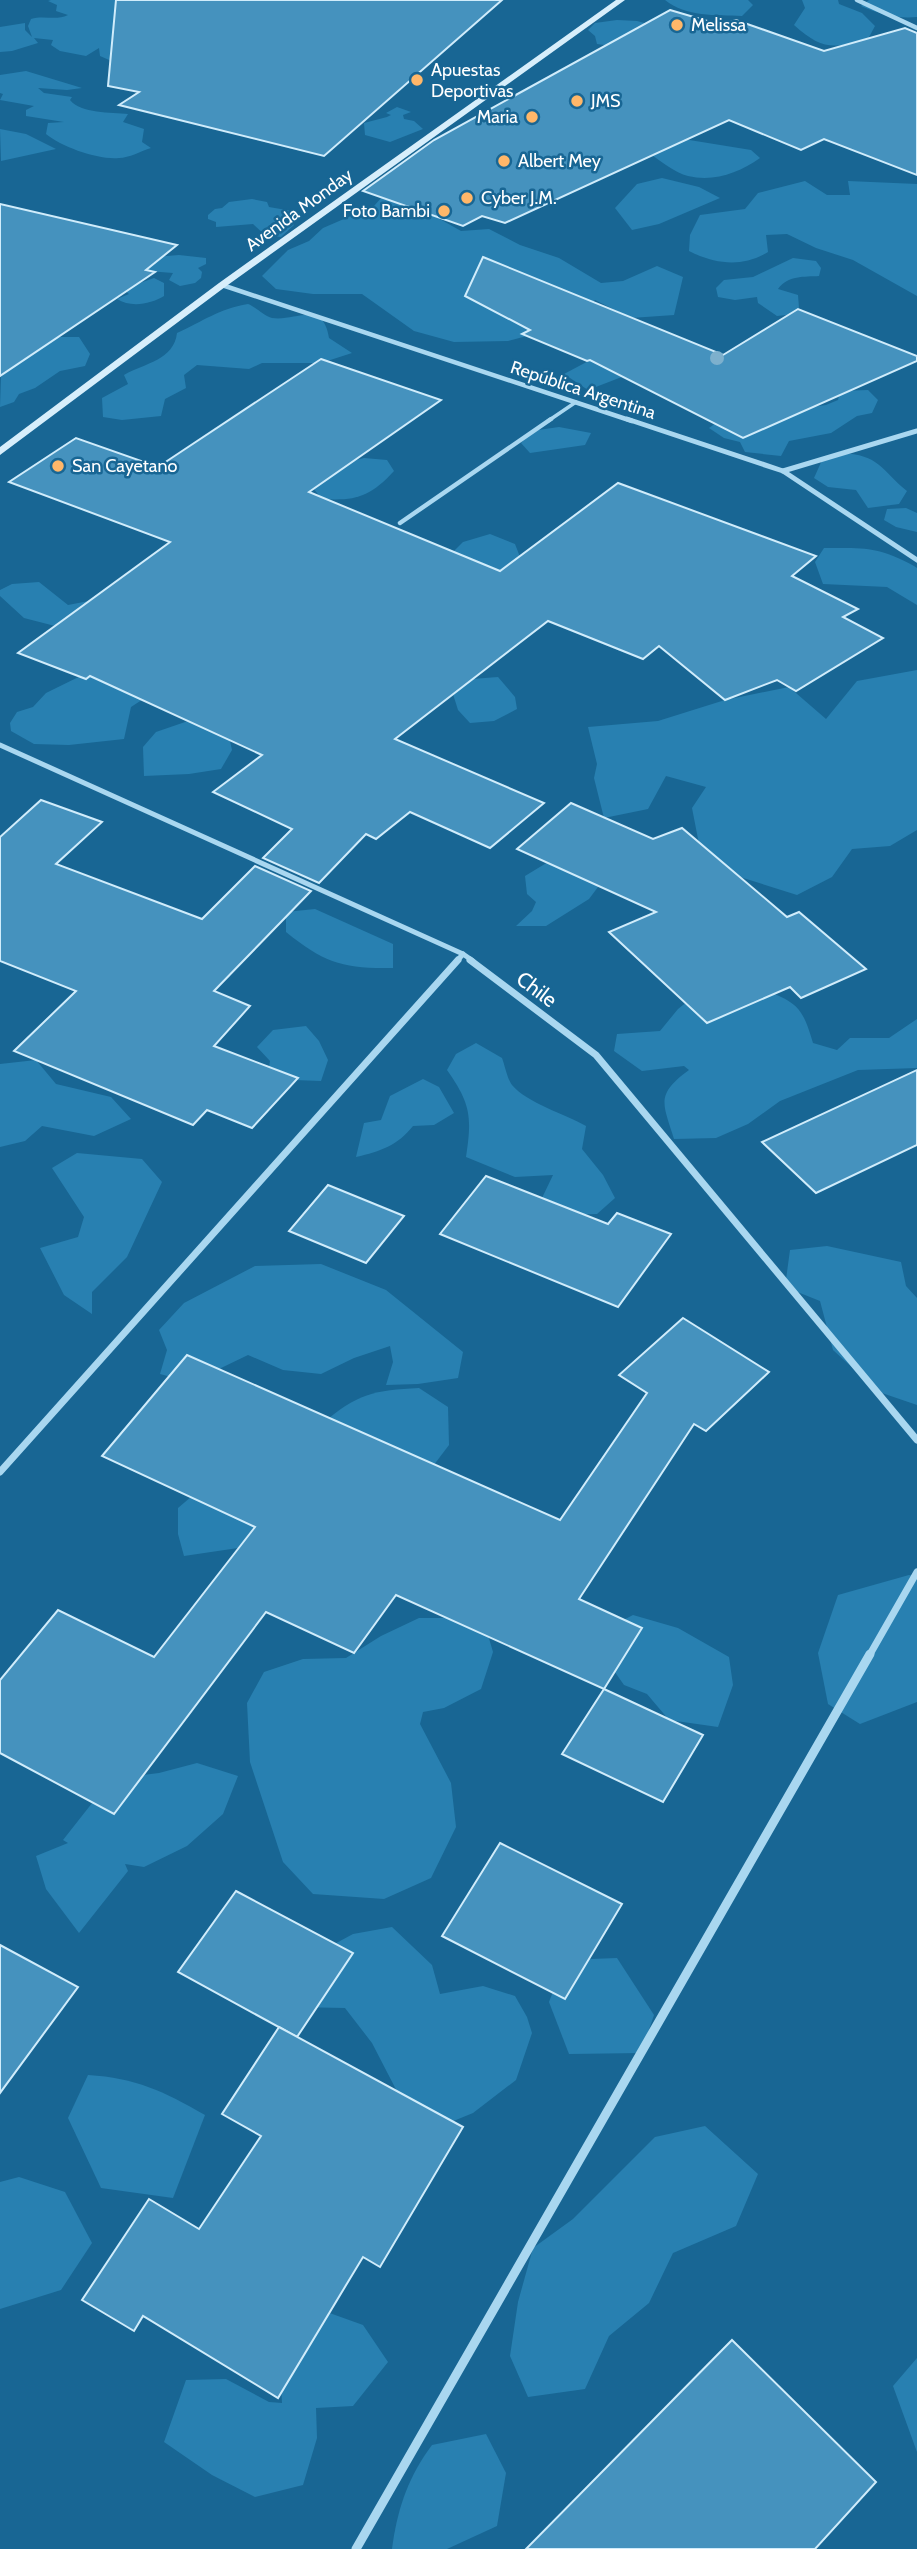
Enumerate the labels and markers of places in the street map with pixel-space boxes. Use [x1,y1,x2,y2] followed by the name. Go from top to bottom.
[691,14,747,36] place label: Melissa
[669,17,685,33] marker: Melissa
[431,59,514,102] place label: Apuestas Deportivas
[409,72,425,88] marker: Apuestas Deportivas
[590,90,621,112] place label: JMS
[569,93,585,109] marker: JMS
[477,106,518,128] place label: Maria
[524,109,540,125] marker: Maria
[518,150,601,172] place label: Albert Mey
[496,153,512,169] marker: Albert Mey
[481,187,557,209] place label: Cyber J.M.
[459,190,475,206] marker: Cyber J.M.
[343,200,430,222] place label: Foto Bambi
[436,203,452,219] marker: Foto Bambi
[72,455,178,477] place label: San Cayetano
[50,458,66,474] marker: San Cayetano

